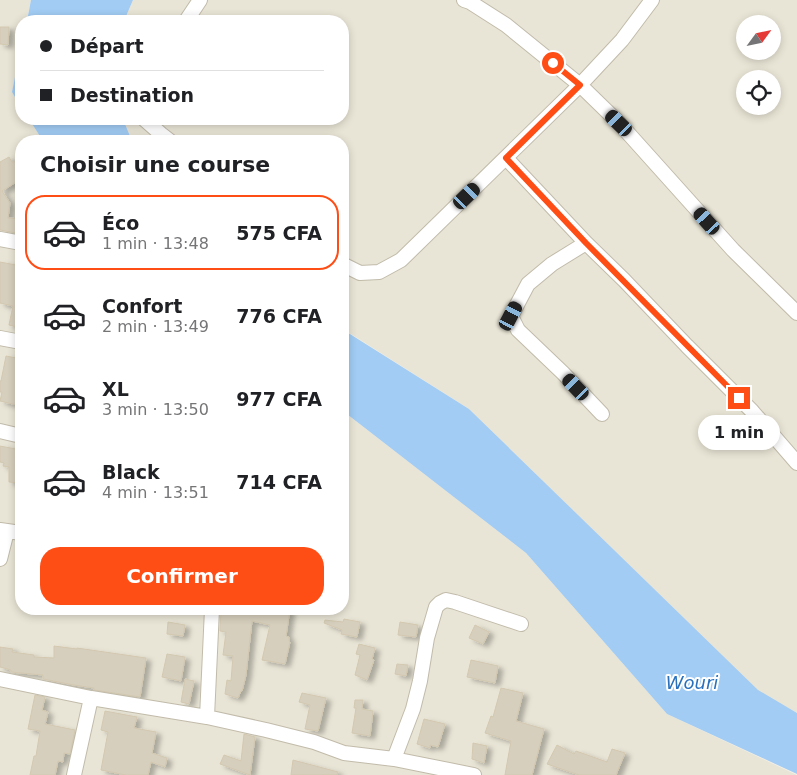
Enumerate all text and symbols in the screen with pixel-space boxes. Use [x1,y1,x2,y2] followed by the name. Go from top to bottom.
[736,15,781,60] north arrow
[736,15,781,115] map controls
[70,35,144,57] text: Départ
[542,52,564,74] route start
[736,70,781,115] button: locate
[70,84,194,106] text: Destination
[602,107,635,139] car
[40,152,270,177] text: Choisir une course
[450,180,483,212] car
[691,205,722,237] car
[42,210,87,255] icon: car
[102,212,139,234] text: Éco
[236,222,322,244] text: 575 CFA
[102,234,209,253] text: 1 min · 13:48
[42,293,87,338] icon: car
[102,295,182,317] text: Confort
[497,299,524,333] car
[236,305,322,327] text: 776 CFA
[102,317,209,336] text: 2 min · 13:49
[560,371,591,403] car
[42,376,87,421] icon: car
[102,378,129,400] text: XL
[728,387,750,409] route end
[236,388,322,410] text: 977 CFA
[102,400,209,419] text: 3 min · 13:50
[698,416,780,450] callout: 1 min
[714,423,764,442] text: 1 min
[42,459,87,504] icon: car
[102,461,160,483] text: Black
[236,471,322,493] text: 714 CFA
[102,483,209,502] text: 4 min · 13:51
[40,547,324,605] button: Confirmer
[666,672,718,693] water label: Wouri

